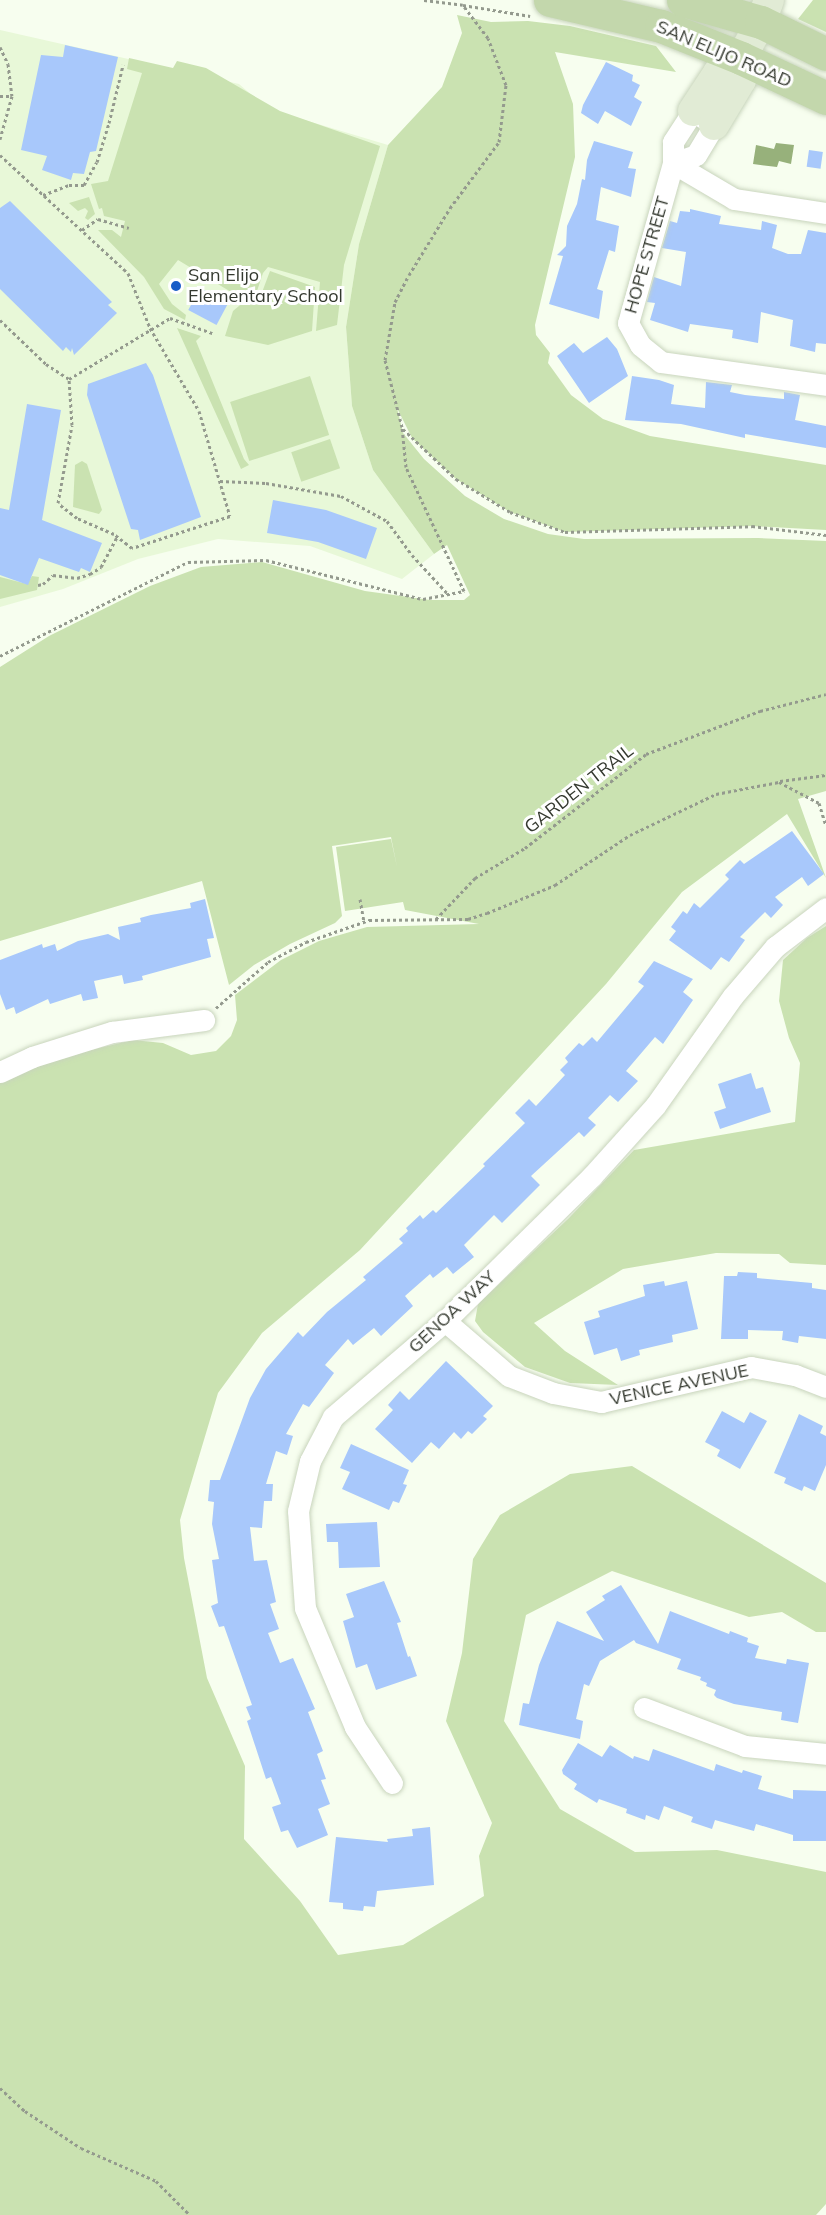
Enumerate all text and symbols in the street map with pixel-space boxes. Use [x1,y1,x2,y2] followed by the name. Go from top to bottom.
[653,16,795,92] street label: SAN ELIJO ROAD
[620,194,674,316] street label: HOPE STREET
[188,265,343,308] place label: San Elijo Elementary School
[169,279,183,293] marker: San Elijo Elementary School
[520,740,638,838] street label: GARDEN TRAIL
[404,1266,500,1358] street label: GENOA WAY
[608,1360,750,1410] street label: VENICE AVENUE

